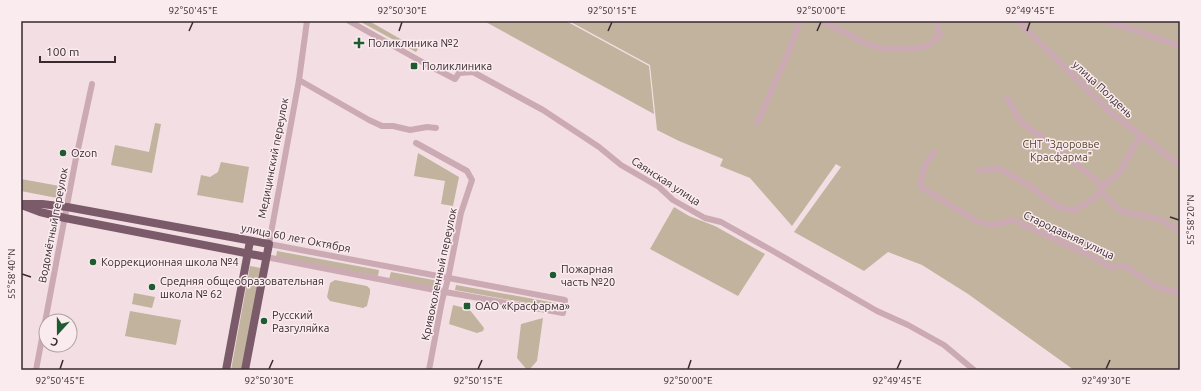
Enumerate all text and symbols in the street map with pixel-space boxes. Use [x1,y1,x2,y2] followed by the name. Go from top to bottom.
[168,5,218,16] text: 92°50'45"E
[377,5,427,16] text: 92°50'30"E
[587,5,637,16] text: 92°50'15"E
[796,5,846,16] text: 92°50'00"E
[1005,5,1055,16] text: 92°49'45"E
[353,37,365,49] marker: Поликлиника №2
[368,37,459,49] place label: Поликлиника №2
[40,38,115,64] scale bar
[46,45,79,58] text: 100 m
[1070,58,1136,120] street label: улица Полдень
[422,60,492,72] place label: Поликлиника
[409,61,419,71] marker: Поликлиника
[255,96,291,219] street label: Медицинский переулок
[1022,138,1100,163] park label: СНТ "Здоровье Красфарма"
[71,147,97,159] place label: Ozon
[58,148,68,158] marker: Ozon
[629,154,703,208] street label: Саянская улица
[36,166,70,284] street label: Водомётный переулок
[1185,195,1196,245] text: 55°58'20"N
[419,206,459,341] street label: Кривоколенный переулок
[1022,209,1116,261] street label: Стародавняя улица
[240,221,352,255] street label: улица 60 лет Октября
[6,249,17,299] text: 55°58'40"N
[101,256,239,268] place label: Коррекционная школа №4
[88,257,98,267] marker: Коррекционная школа №4
[561,263,615,288] place label: Пожарная часть №20
[548,270,558,280] marker: Пожарная часть №20
[160,275,324,300] place label: Средняя общеобразовательная школа № 62
[147,282,157,292] marker: Средняя общеобразовательная школа № 62
[475,300,570,312] place label: ОАО «Красфарма»
[462,301,472,311] marker: ОАО «Красфарма»
[272,309,329,334] place label: Русский Разгуляйка
[38,313,78,353] north arrow
[259,316,269,326] marker: Русский Разгуляйка
[49,335,60,349] text: С
[35,375,85,386] text: 92°50'45"E
[244,375,294,386] text: 92°50'30"E
[453,375,503,386] text: 92°50'15"E
[663,375,713,386] text: 92°50'00"E
[872,375,922,386] text: 92°49'45"E
[1081,375,1131,386] text: 92°49'30"E

